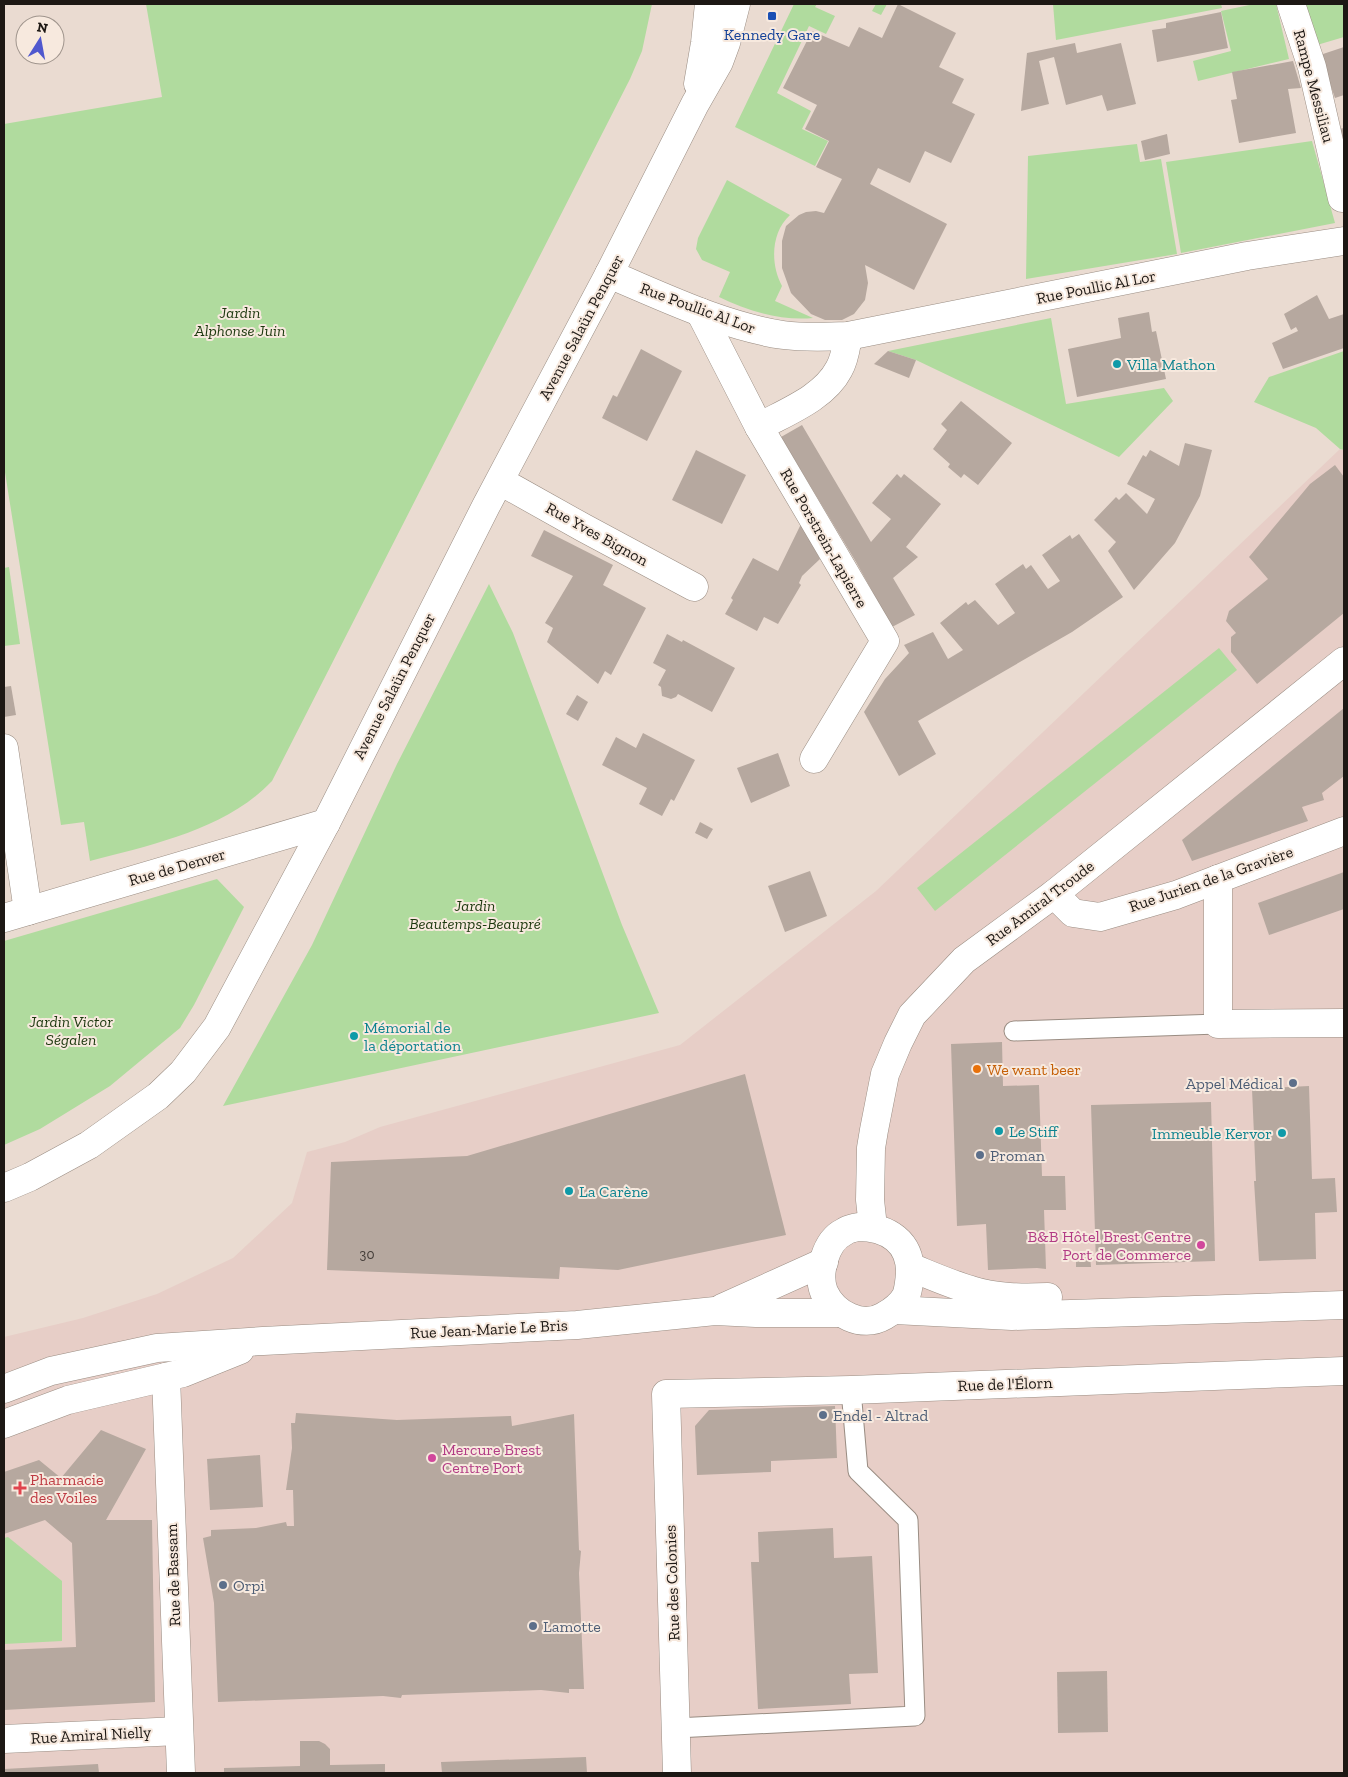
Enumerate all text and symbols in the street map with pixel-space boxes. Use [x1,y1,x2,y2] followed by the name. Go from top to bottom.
[766,10,778,22] marker: Kennedy Gare
[15,15,65,65] north arrow
[36,18,50,37] text: N
[724,25,820,44] place label: Kennedy Gare
[1290,27,1338,145] street label: Rampe Messiliau
[535,251,627,403] street label: Avenue Salaün Penquer
[1035,266,1158,308] street label: Rue Poullic Al Lor
[638,278,759,338] street label: Rue Poullic Al Lor
[194,303,285,340] park label: Jardin Alphonse Juin
[1126,355,1216,374] place label: Villa Mathon
[1111,358,1123,370] marker: Villa Mathon
[776,465,872,611] street label: Rue Porstrein-Lapierre
[543,498,652,570] street label: Rue Yves Bignon
[349,609,439,762] street label: Avenue Salaün Penquer
[1126,842,1296,916] street label: Rue Jurien de la Gravière
[126,844,228,890] street label: Rue de Denver
[982,856,1098,950] street label: Rue Amiral Troude
[409,896,541,933] park label: Jardin Beautemps-Beaupré
[28,1012,113,1049] park label: Jardin Victor Ségalen
[364,1018,462,1055] place label: Mémorial de la déportation
[348,1030,360,1042] marker: Mémorial de la déportation
[987,1060,1081,1079] place label: We want beer
[971,1063,983,1075] marker: We want beer
[1186,1074,1283,1093] place label: Appel Médical
[1287,1077,1299,1089] marker: Appel Médical
[1009,1122,1059,1141] place label: Le Stiff
[1152,1124,1272,1143] place label: Immeuble Kervor
[993,1125,1005,1137] marker: Le Stiff
[1276,1127,1288,1139] marker: Immeuble Kervor
[990,1146,1046,1165] place label: Proman
[974,1149,986,1161] marker: Proman
[579,1182,648,1201] place label: La Carène
[563,1185,575,1197] marker: La Carène
[1027,1227,1191,1264] place label: B&B Hôtel Brest Centre Port de Commerce
[1195,1239,1207,1251] marker: B&B Hôtel Brest Centre Port de Commerce
[360,1246,374,1263] house number: 30
[410,1315,568,1343] street label: Rue Jean-Marie Le Bris
[957,1373,1054,1395] street label: Rue de l'Élorn
[833,1406,928,1425] place label: Endel - Altrad
[817,1409,829,1421] marker: Endel - Altrad
[442,1440,541,1477] place label: Mercure Brest Centre Port
[426,1452,438,1464] marker: Mercure Brest Centre Port
[30,1470,104,1507] place label: Pharmacie des Voiles
[14,1482,26,1494] marker: Pharmacie des Voiles
[162,1523,184,1627] street label: Rue de Bassam
[660,1525,684,1641] street label: Rue des Colonies
[233,1576,265,1595] place label: Orpi
[217,1579,229,1591] marker: Orpi
[543,1617,601,1636] place label: Lamotte
[527,1620,539,1632] marker: Lamotte
[30,1722,153,1748] street label: Rue Amiral Nielly

